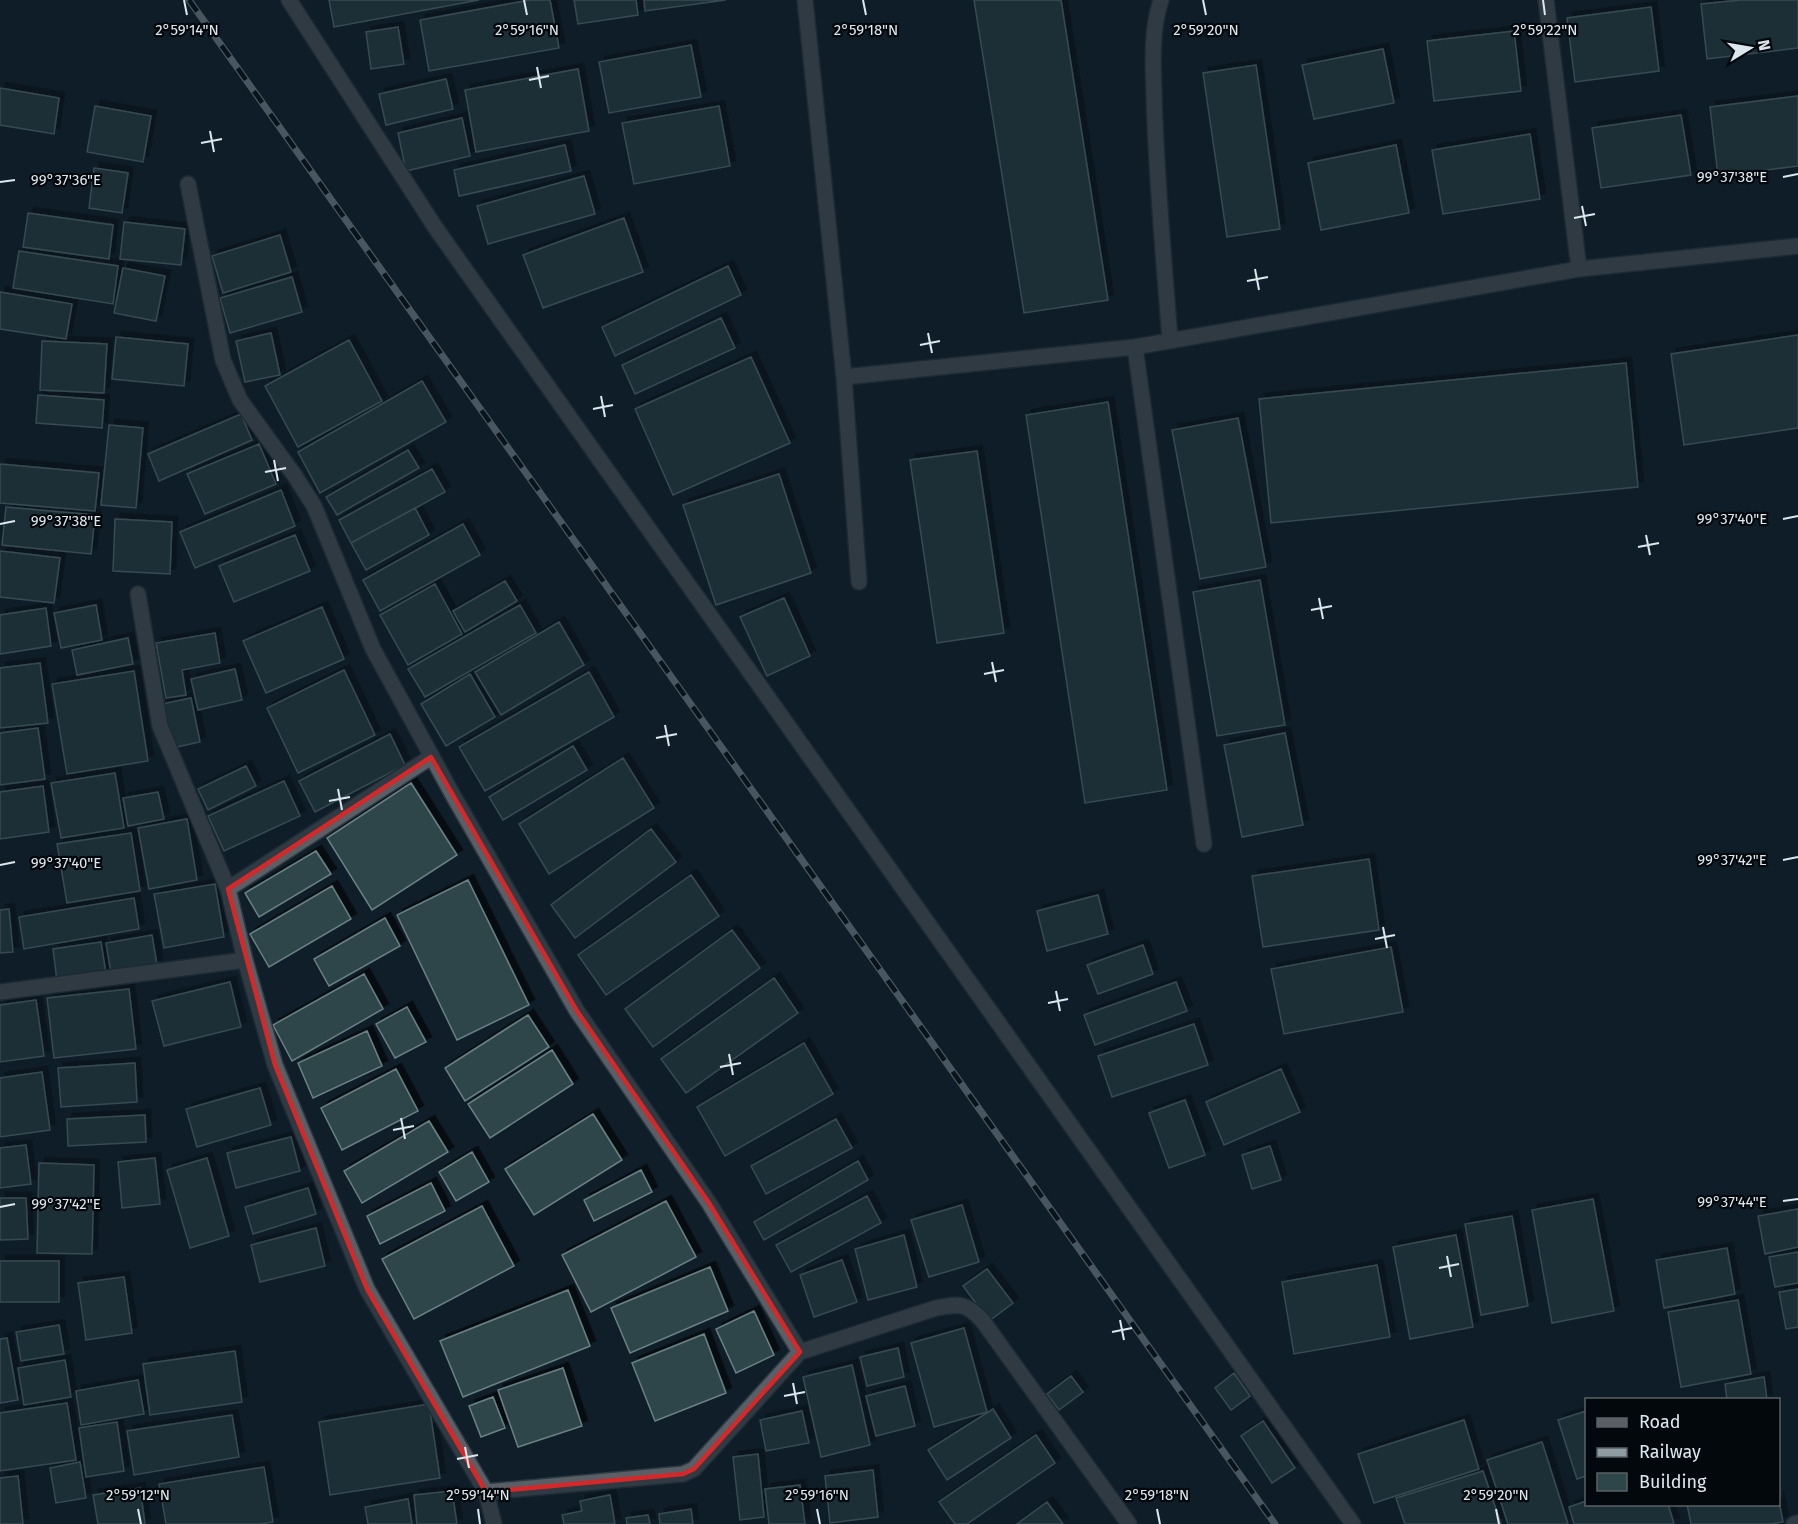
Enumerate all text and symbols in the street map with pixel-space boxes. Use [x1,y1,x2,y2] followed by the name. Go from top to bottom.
[1720,18,1780,78] north arrow
[155,21,219,39] text: 2°59'14"N
[495,21,559,39] text: 2°59'16"N
[834,21,898,39] text: 2°59'18"N
[1173,21,1239,39] text: 2°59'20"N
[1513,21,1577,39] text: 2°59'22"N
[1754,38,1775,52] text: N
[1697,168,1767,186] text: 99°37'38"E
[31,171,101,189] text: 99°37'36"E
[1697,510,1767,528] text: 99°37'40"E
[31,512,101,530] text: 99°37'38"E
[1697,851,1767,869] text: 99°37'42"E
[31,854,101,872] text: 99°37'40"E
[1697,1193,1767,1211] text: 99°37'44"E
[31,1195,101,1213] text: 99°37'42"E
[1585,1398,1780,1506] legend
[1639,1411,1681,1433] text: Road
[1639,1441,1701,1463] text: Railway
[1639,1471,1707,1493] text: Building
[106,1486,170,1504] text: 2°59'12"N
[446,1486,510,1504] text: 2°59'14"N
[785,1486,849,1504] text: 2°59'16"N
[1125,1486,1189,1504] text: 2°59'18"N
[1463,1486,1529,1504] text: 2°59'20"N

